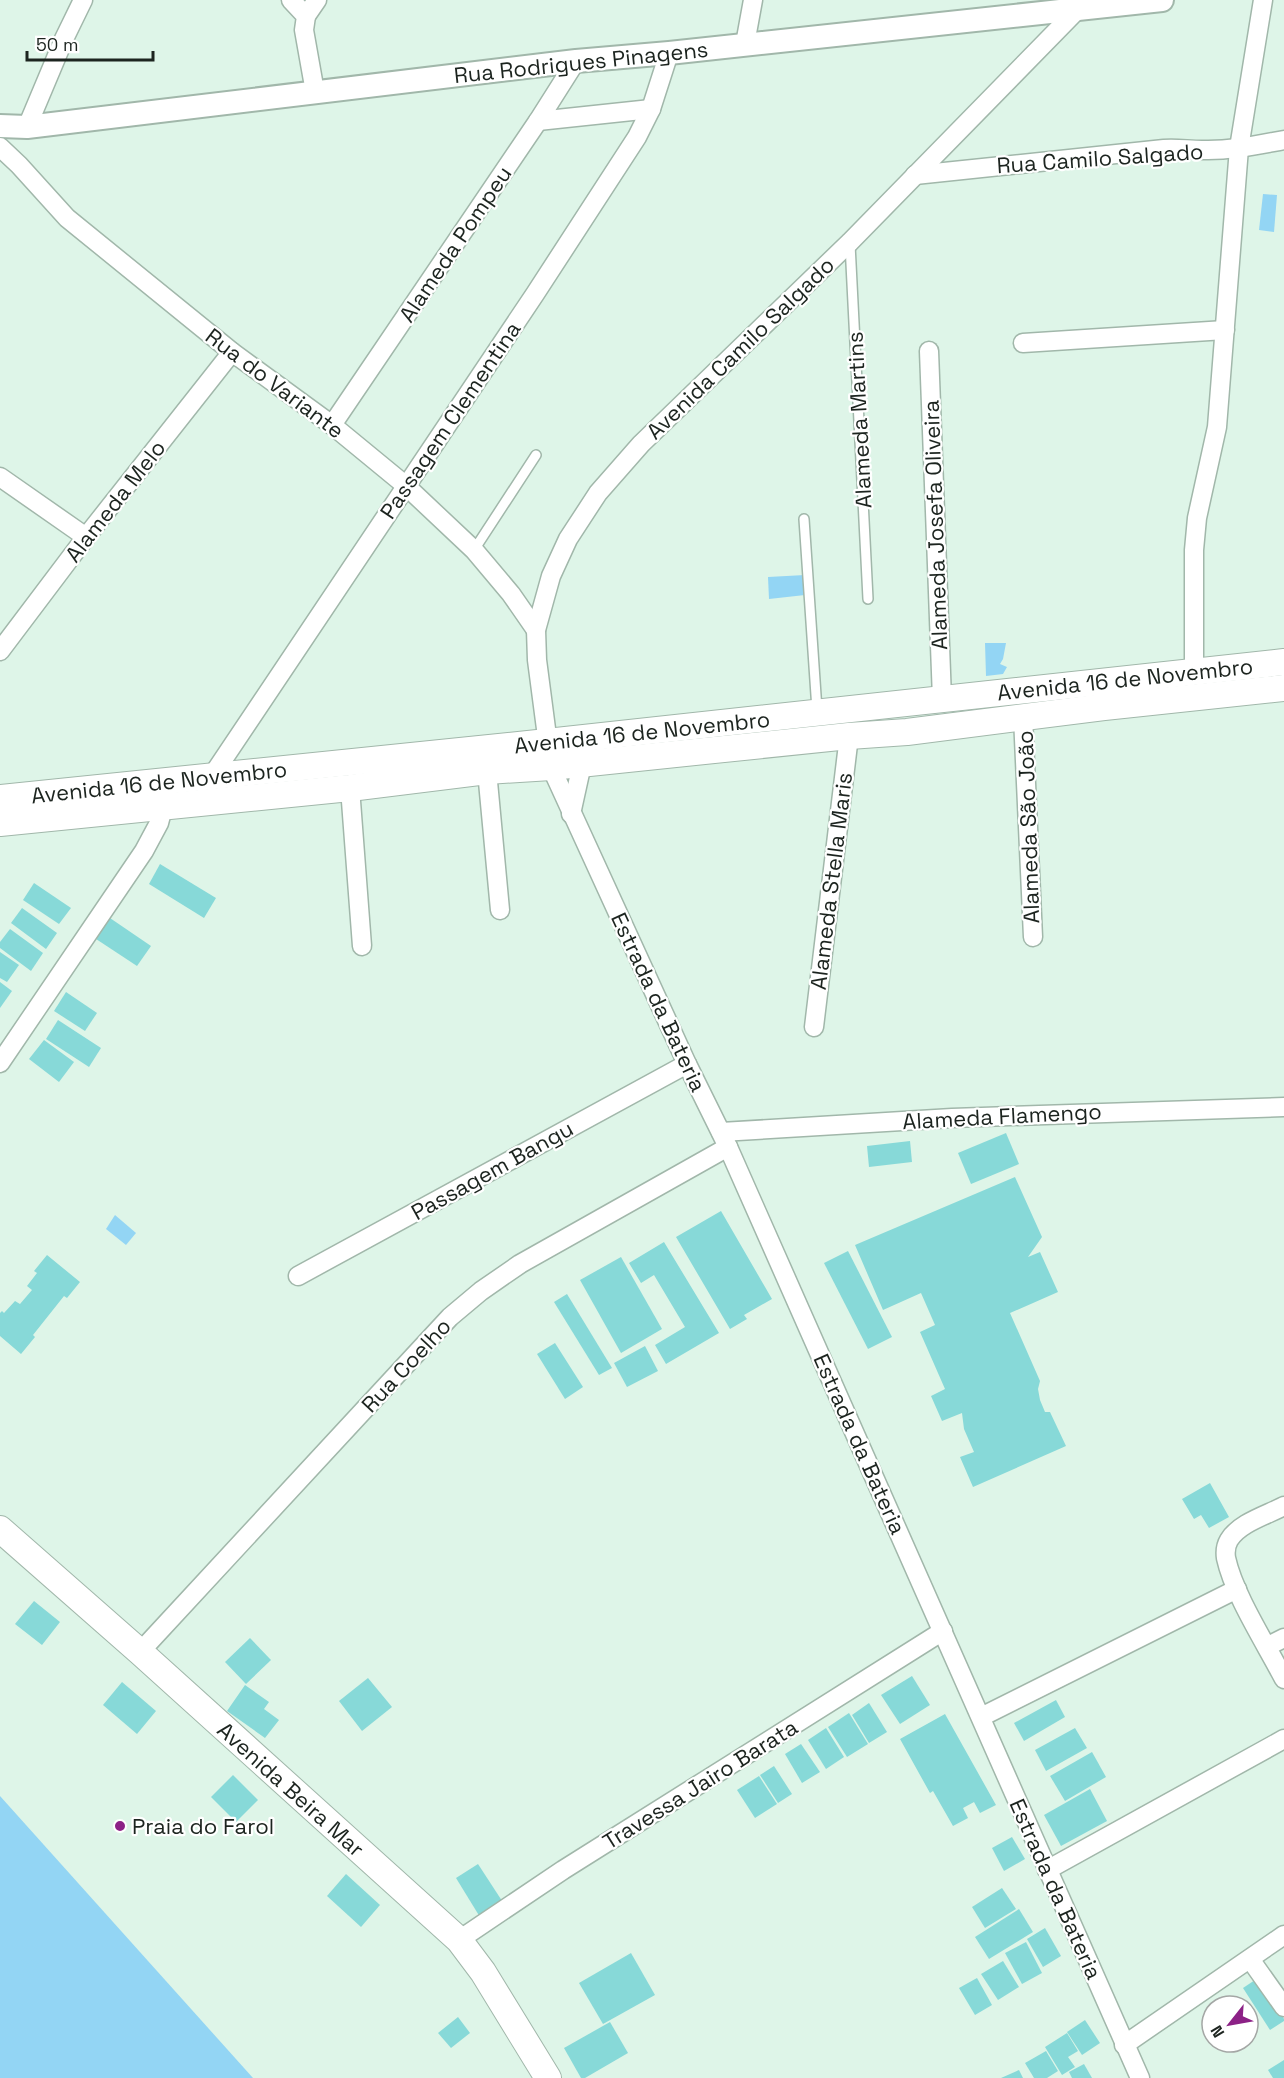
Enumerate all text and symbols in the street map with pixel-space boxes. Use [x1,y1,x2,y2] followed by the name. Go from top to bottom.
[27,24,153,62] scale bar
[36,33,78,56] text: 50 m
[452,35,710,89] street label: Rua Rodrigues Pinagens
[996,137,1204,179] street label: Rua Camilo Salgado
[392,161,518,327] street label: Alameda Pompeu
[640,251,840,445] street label: Avenida Camilo Salgado
[374,316,527,524] street label: Passagem Clementina
[200,322,350,444] street label: Rua do Variante
[840,331,878,509] street label: Alameda Martins
[917,399,953,651] street label: Alameda Josefa Oliveira
[59,434,171,568] street label: Alameda Melo
[996,652,1254,706] street label: Avenida 16 de Novembro
[513,705,771,759] street label: Avenida 16 de Novembro
[1011,730,1045,924] street label: Alameda São João
[30,755,288,809] street label: Avenida 16 de Novembro
[804,771,858,991] street label: Alameda Stella Maris
[605,908,713,1096] street label: Estrada da Bateria
[902,1097,1102,1135] street label: Alameda Flamengo
[406,1114,578,1226] street label: Passagem Bangu
[355,1312,457,1418] street label: Rua Coelho
[808,1349,913,1539] street label: Estrada da Bateria
[597,1712,803,1855] street label: Travessa Jairo Barata
[212,1716,370,1862] street label: Avenida Beira Mar
[1004,1794,1109,1984] street label: Estrada da Bateria
[132,1812,274,1840] place label: Praia do Farol
[113,1819,127,1833] marker: Praia do Farol
[1200,1994,1260,2054] north arrow
[1206,2021,1229,2041] text: N

